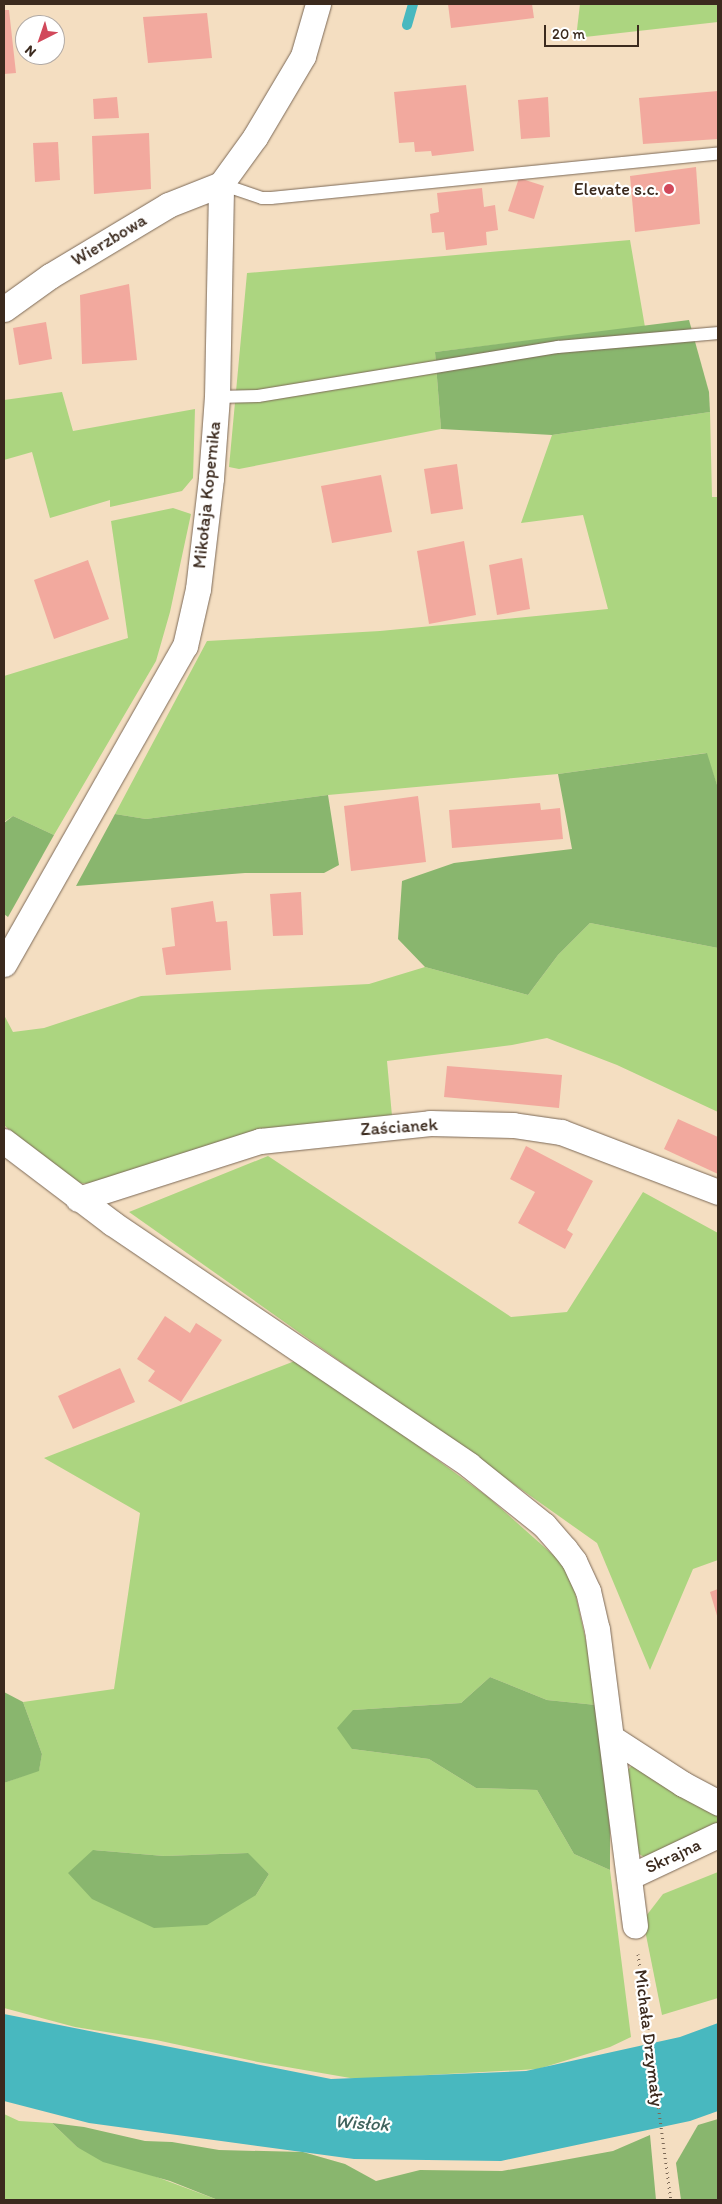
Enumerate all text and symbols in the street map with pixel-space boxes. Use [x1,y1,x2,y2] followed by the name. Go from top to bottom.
[15,15,65,65] north arrow
[547,15,642,47] scale bar
[552,25,585,43] text: 20 m
[21,41,40,60] text: N
[574,178,659,200] place label: Elevate s.c.
[663,183,675,195] marker: Elevate s.c.
[67,209,151,271] street label: Wierzbowa
[188,420,226,570] street label: Mikołaja Kopernika
[360,1114,438,1140] street label: Zaścianek
[642,1834,704,1878] street label: Skrajna
[630,1968,668,2108] street label: Michała Drzymały
[334,2110,390,2136] water label: Wisłok

